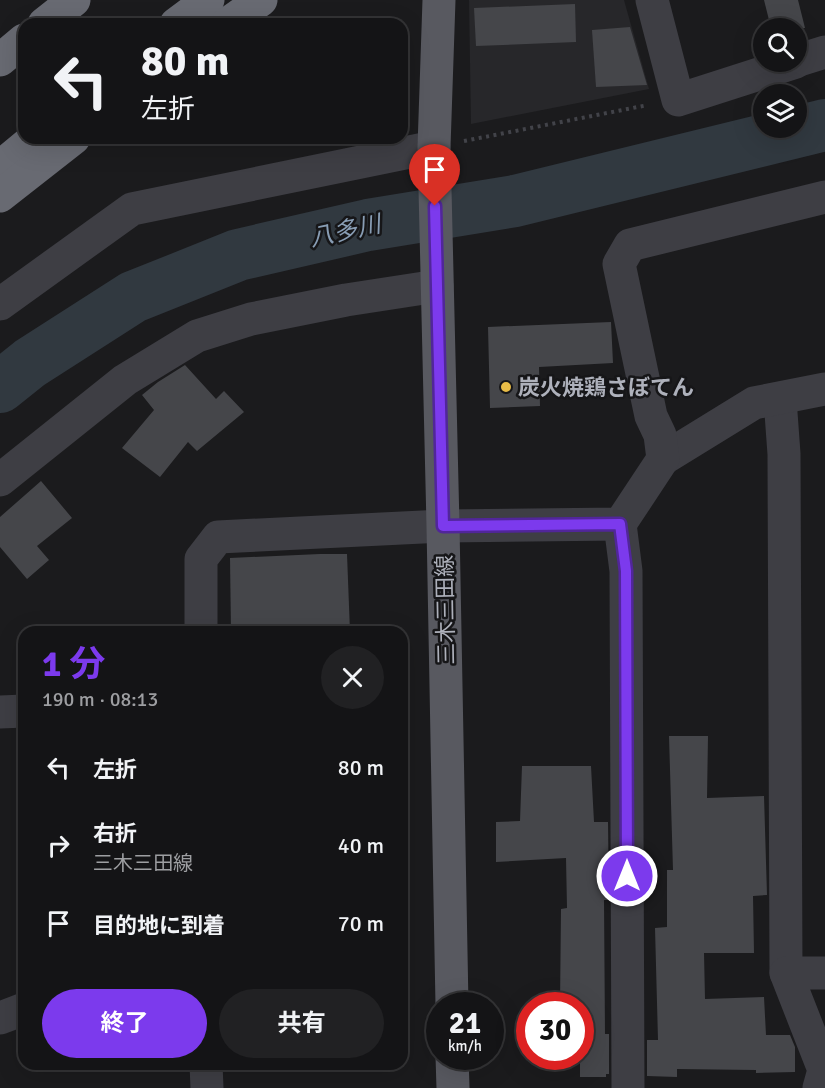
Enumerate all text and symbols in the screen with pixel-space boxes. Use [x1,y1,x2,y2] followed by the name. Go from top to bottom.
[753,18,807,138] map controls
[753,18,807,72] button: search
[141,36,230,87] text: 80 m
[42,42,120,120] icon: left
[753,84,807,138] button: layers
[141,93,195,126] text: 左折
[409,144,460,206] pin
[418,153,451,186] icon: arrive
[307,208,386,253] water label: 八多川
[518,374,694,401] place label: 炭火焼鶏さぼてん
[499,380,513,394] marker: 炭火焼鶏さぼてん
[431,555,460,665] street label: 三木三田線
[42,642,105,687] text: 1 分
[321,646,384,709] button: close
[42,687,158,712] text: 190 m · 08:13
[42,751,75,784] icon: left
[338,754,384,781] text: 80 m
[93,756,137,783] text: 左折
[93,820,137,847] text: 右折
[42,829,75,862] icon: right
[338,832,384,859] text: 40 m
[595,844,659,908] position arrow
[93,851,193,876] text: 三木三田線
[42,907,75,940] icon: arrive
[338,910,384,937] text: 70 m
[93,912,225,939] text: 目的地に到着
[42,989,207,1058] button: 終了
[219,989,384,1058] button: 共有
[516,992,594,1070] speed limit sign: 30
[449,1005,481,1042] text: 21
[448,1037,482,1055] text: km/h

